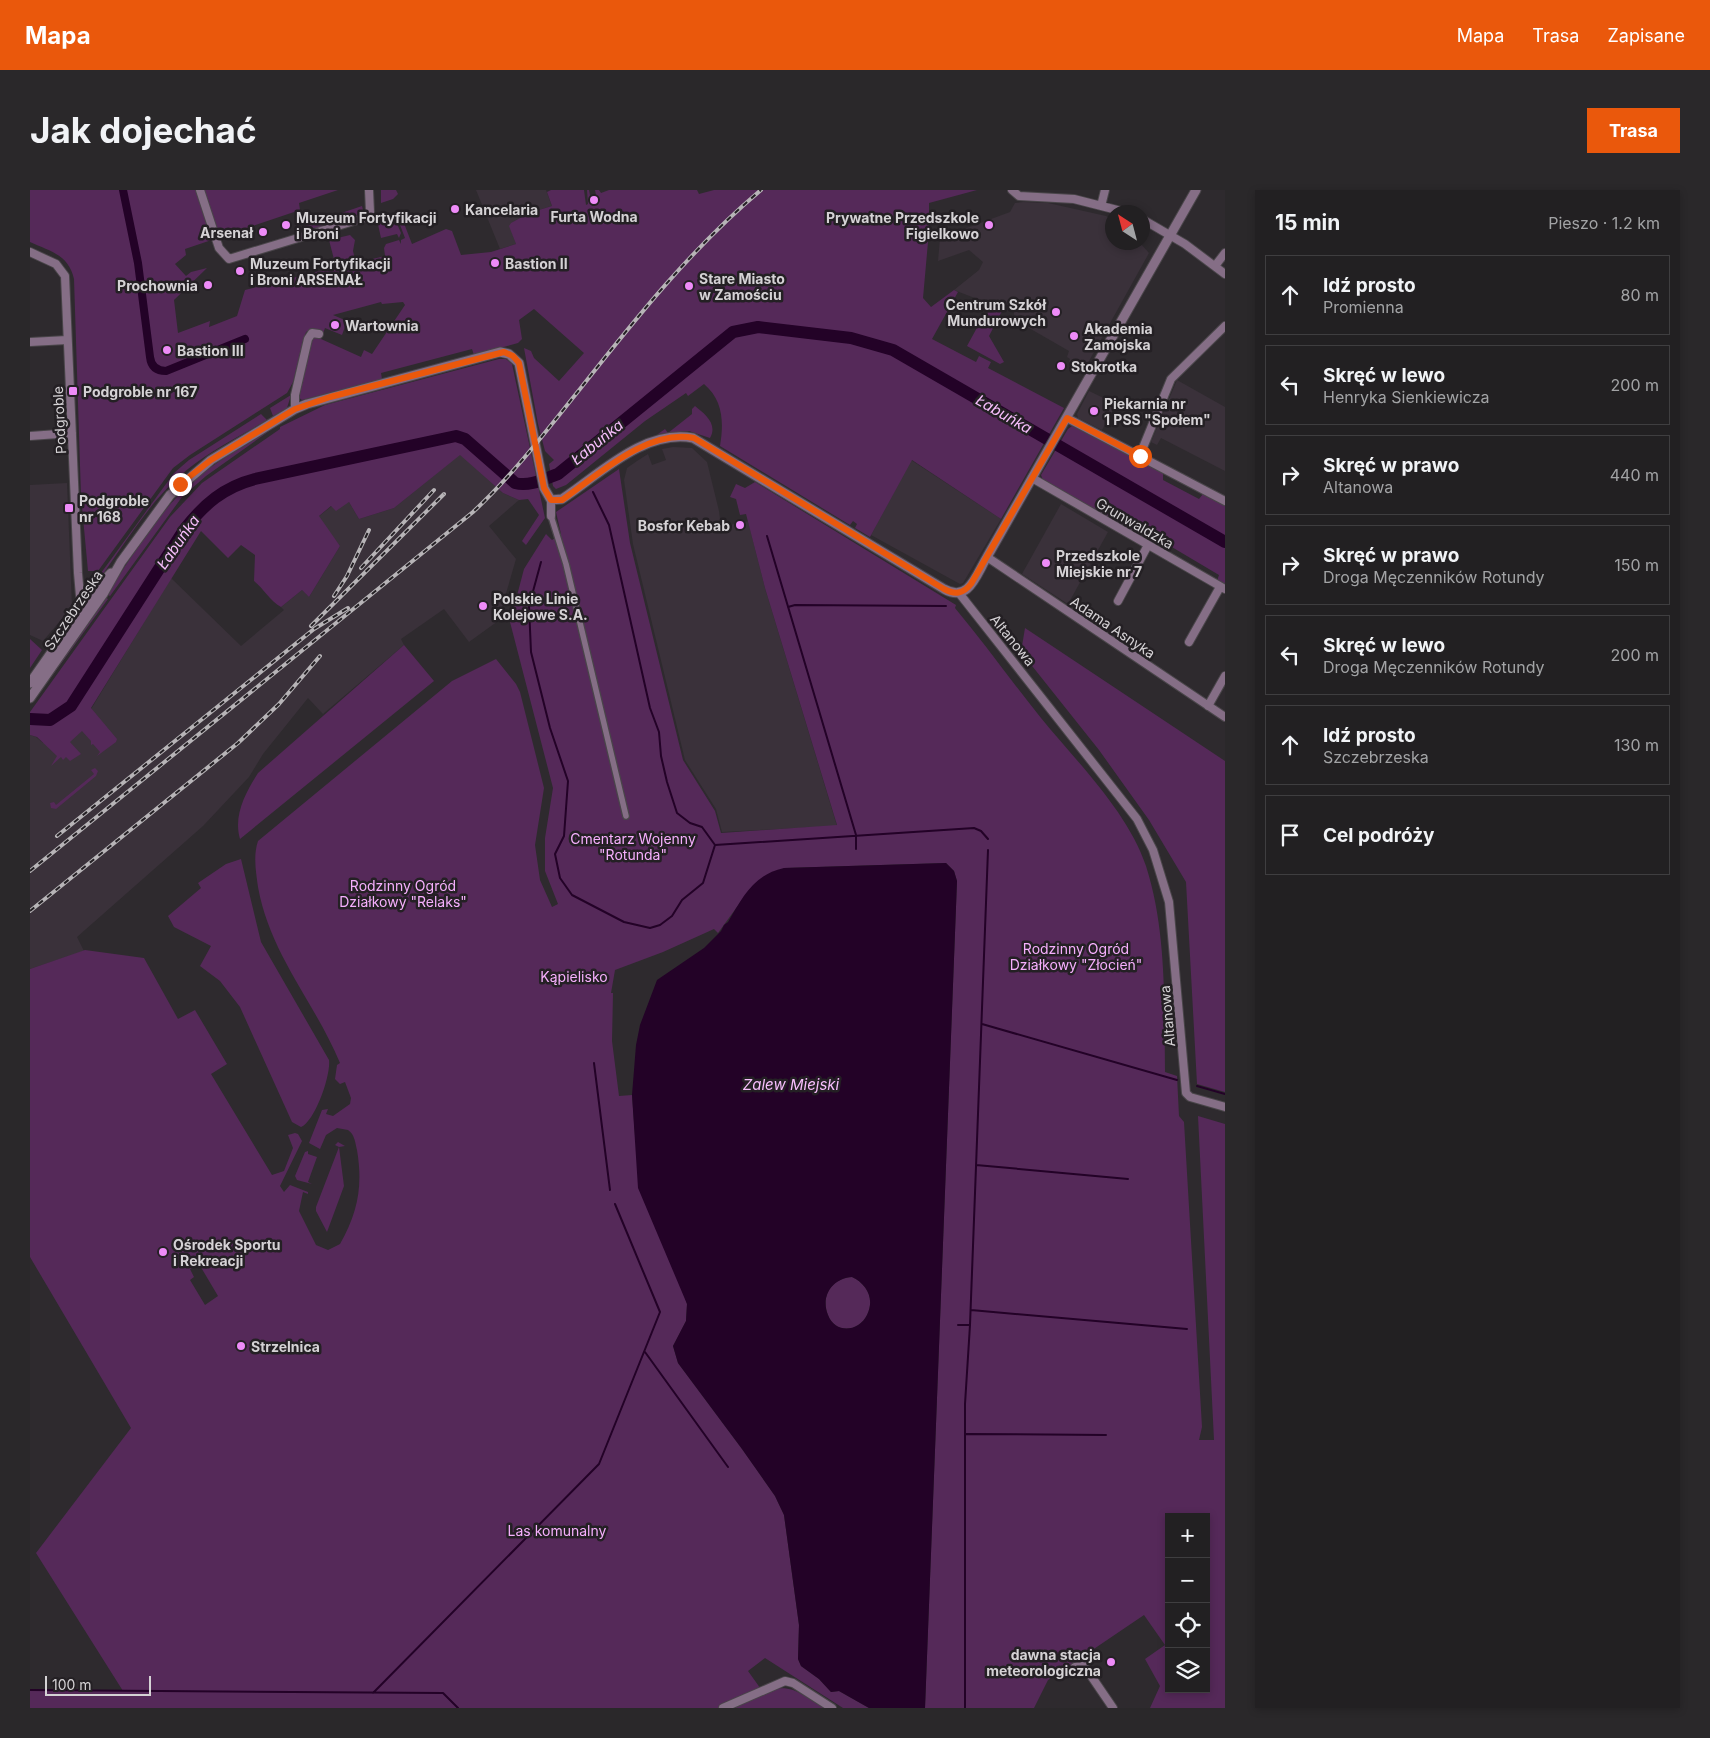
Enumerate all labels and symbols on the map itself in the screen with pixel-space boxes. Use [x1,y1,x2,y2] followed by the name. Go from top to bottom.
[588,194,600,206] marker: Furta Wodna
[465,201,538,218] place label: Kancelaria
[449,203,461,215] marker: Kancelaria
[1105,205,1150,250] north arrow
[550,208,638,225] place label: Furta Wodna
[296,209,437,242] place label: Muzeum Fortyfikacji i Broni
[826,209,979,242] place label: Prywatne Przedszkole Figielkowo
[280,219,292,231] marker: Muzeum Fortyfikacji i Broni
[983,219,995,231] marker: Prywatne Przedszkole Figielkowo
[200,224,253,241] place label: Arsenał
[257,226,269,238] marker: Arsenał
[250,255,391,288] place label: Muzeum Fortyfikacji i Broni ARSENAŁ
[505,255,568,272] place label: Bastion II
[489,257,501,269] marker: Bastion II
[234,265,246,277] marker: Muzeum Fortyfikacji i Broni ARSENAŁ
[699,270,785,303] place label: Stare Miasto w Zamościu
[117,277,198,294] place label: Prochownia
[202,279,214,291] marker: Prochownia
[683,280,695,292] marker: Stare Miasto w Zamościu
[946,296,1046,329] place label: Centrum Szkół Mundurowych
[1050,306,1062,318] marker: Centrum Szkół Mundurowych
[345,317,419,334] place label: Wartownia
[329,319,341,331] marker: Wartownia
[1084,320,1153,353] place label: Akademia Zamojska
[1068,330,1080,342] marker: Akademia Zamojska
[177,342,244,359] place label: Bastion III
[161,344,173,356] marker: Bastion III
[1071,358,1137,375] place label: Stokrotka
[1055,360,1067,372] marker: Stokrotka
[83,383,197,400] place label: Podgroble nr 167
[67,385,79,397] marker: Podgroble nr 167
[49,386,69,454] street label: Podgroble
[973,390,1035,438] water label: Łabuńka
[1104,395,1211,428] place label: Piekarnia nr 1 PSS "Społem"
[1088,405,1100,417] marker: Piekarnia nr 1 PSS "Społem"
[567,415,627,469] water label: Łabuńka
[1129,445,1152,468] route start
[169,473,192,496] route end
[79,492,149,525] place label: Podgroble nr 168
[1093,494,1177,552] street label: Grunwaldzka
[63,502,75,514] marker: Podgroble nr 168
[153,511,203,573] water label: Łabuńka
[638,517,730,534] place label: Bosfor Kebab
[734,519,746,531] marker: Bosfor Kebab
[1056,547,1142,580] place label: Przedszkole Miejskie nr 7
[1040,557,1052,569] marker: Przedszkole Miejskie nr 7
[40,567,106,653] street label: Szczebrzeska
[493,590,588,623] place label: Polskie Linie Kolejowe S.A.
[1067,592,1159,662] street label: Adama Asnyka
[477,600,489,612] marker: Polskie Linie Kolejowe S.A.
[987,611,1039,669] street label: Altanowa
[570,830,696,863] park label: Cmentarz Wojenny "Rotunda"
[339,877,467,910] park label: Rodzinny Ogród Działkowy "Relaks"
[1010,940,1142,973] park label: Rodzinny Ogród Działkowy "Złocień"
[540,968,608,985] park label: Kąpielisko
[1156,985,1178,1047] street label: Altanowa
[743,1075,840,1094] water label: Zalew Miejski
[173,1236,281,1269] place label: Ośrodek Sportu i Rekreacji
[157,1246,169,1258] marker: Ośrodek Sportu i Rekreacji
[251,1338,320,1355] place label: Strzelnica
[235,1340,247,1352] marker: Strzelnica
[508,1522,607,1539] park label: Las komunalny
[986,1646,1101,1679] place label: dawna stacja meteorologiczna
[1105,1656,1117,1668] marker: dawna stacja meteorologiczna
[45,1673,151,1696] scale bar

